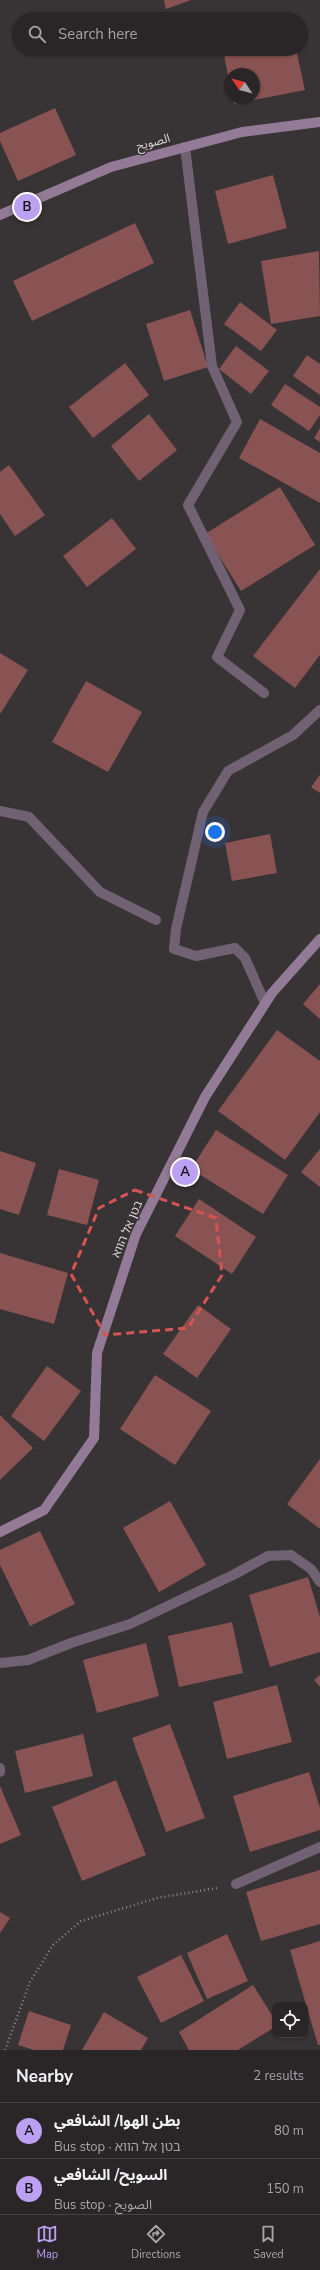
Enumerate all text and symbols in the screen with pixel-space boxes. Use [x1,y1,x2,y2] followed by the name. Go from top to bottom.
[12,12,308,56] search box
[26,23,48,45] icon: search
[58,24,138,44] text: Search here
[224,68,260,104] north arrow
[134,130,172,155] street label: الصويح
[14,192,40,222] pin: B
[205,822,225,842] your location
[172,1157,198,1187] pin: A
[108,1198,146,1260] street label: בטן אל הווא
[272,2002,308,2038] map controls
[272,2002,308,2038] button: locate
[16,2065,73,2088] text: Nearby
[253,2067,304,2085] text: 2 results
[54,2111,181,2131] text: بطن الهوا/ الشافعي
[24,2122,34,2140] text: A
[274,2122,304,2140] text: 80 m
[54,2138,181,2156] text: Bus stop · בטן אל הווא
[54,2165,167,2185] text: السويح/ الشافعي
[25,2180,33,2198] text: B
[266,2180,304,2198] text: 150 m
[54,2196,152,2214] text: Bus stop · الصويح
[36,2223,58,2262] tab: Map
[131,2223,181,2262] tab: Directions
[253,2223,284,2262] tab: Saved

